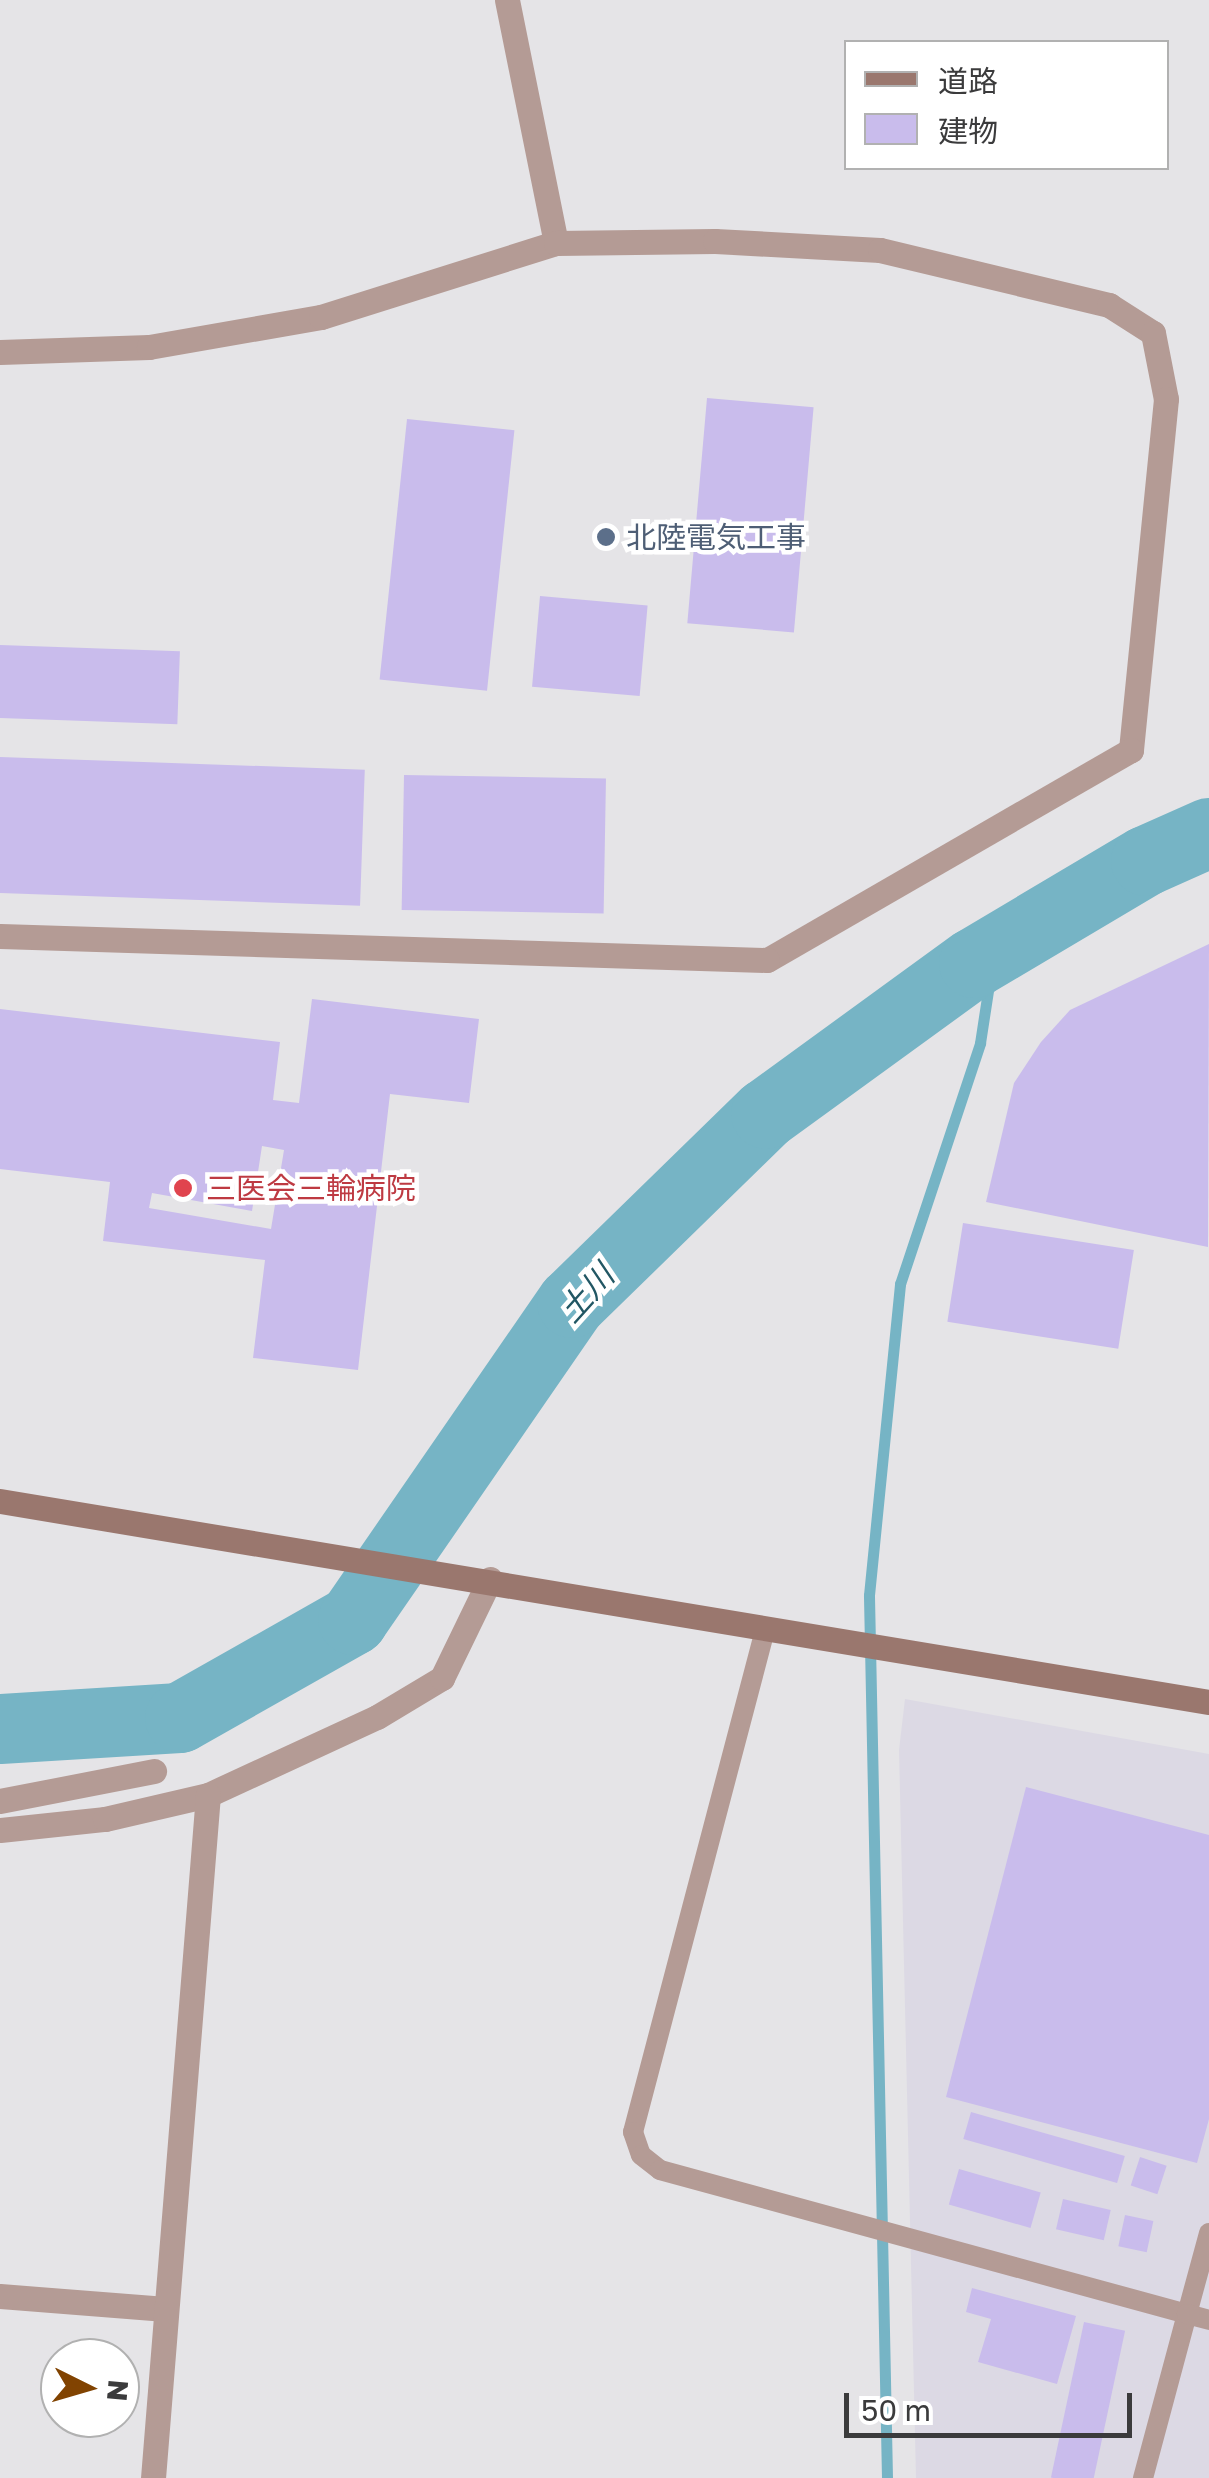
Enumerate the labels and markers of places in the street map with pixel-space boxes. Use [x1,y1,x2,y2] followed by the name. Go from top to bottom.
[626,519,806,555] place label: 北陸電気工事
[595,526,617,548] marker: 北陸電気工事
[206,1170,416,1206] place label: 三医会三輪病院
[170,1175,196,1201] marker: 三医会三輪病院

